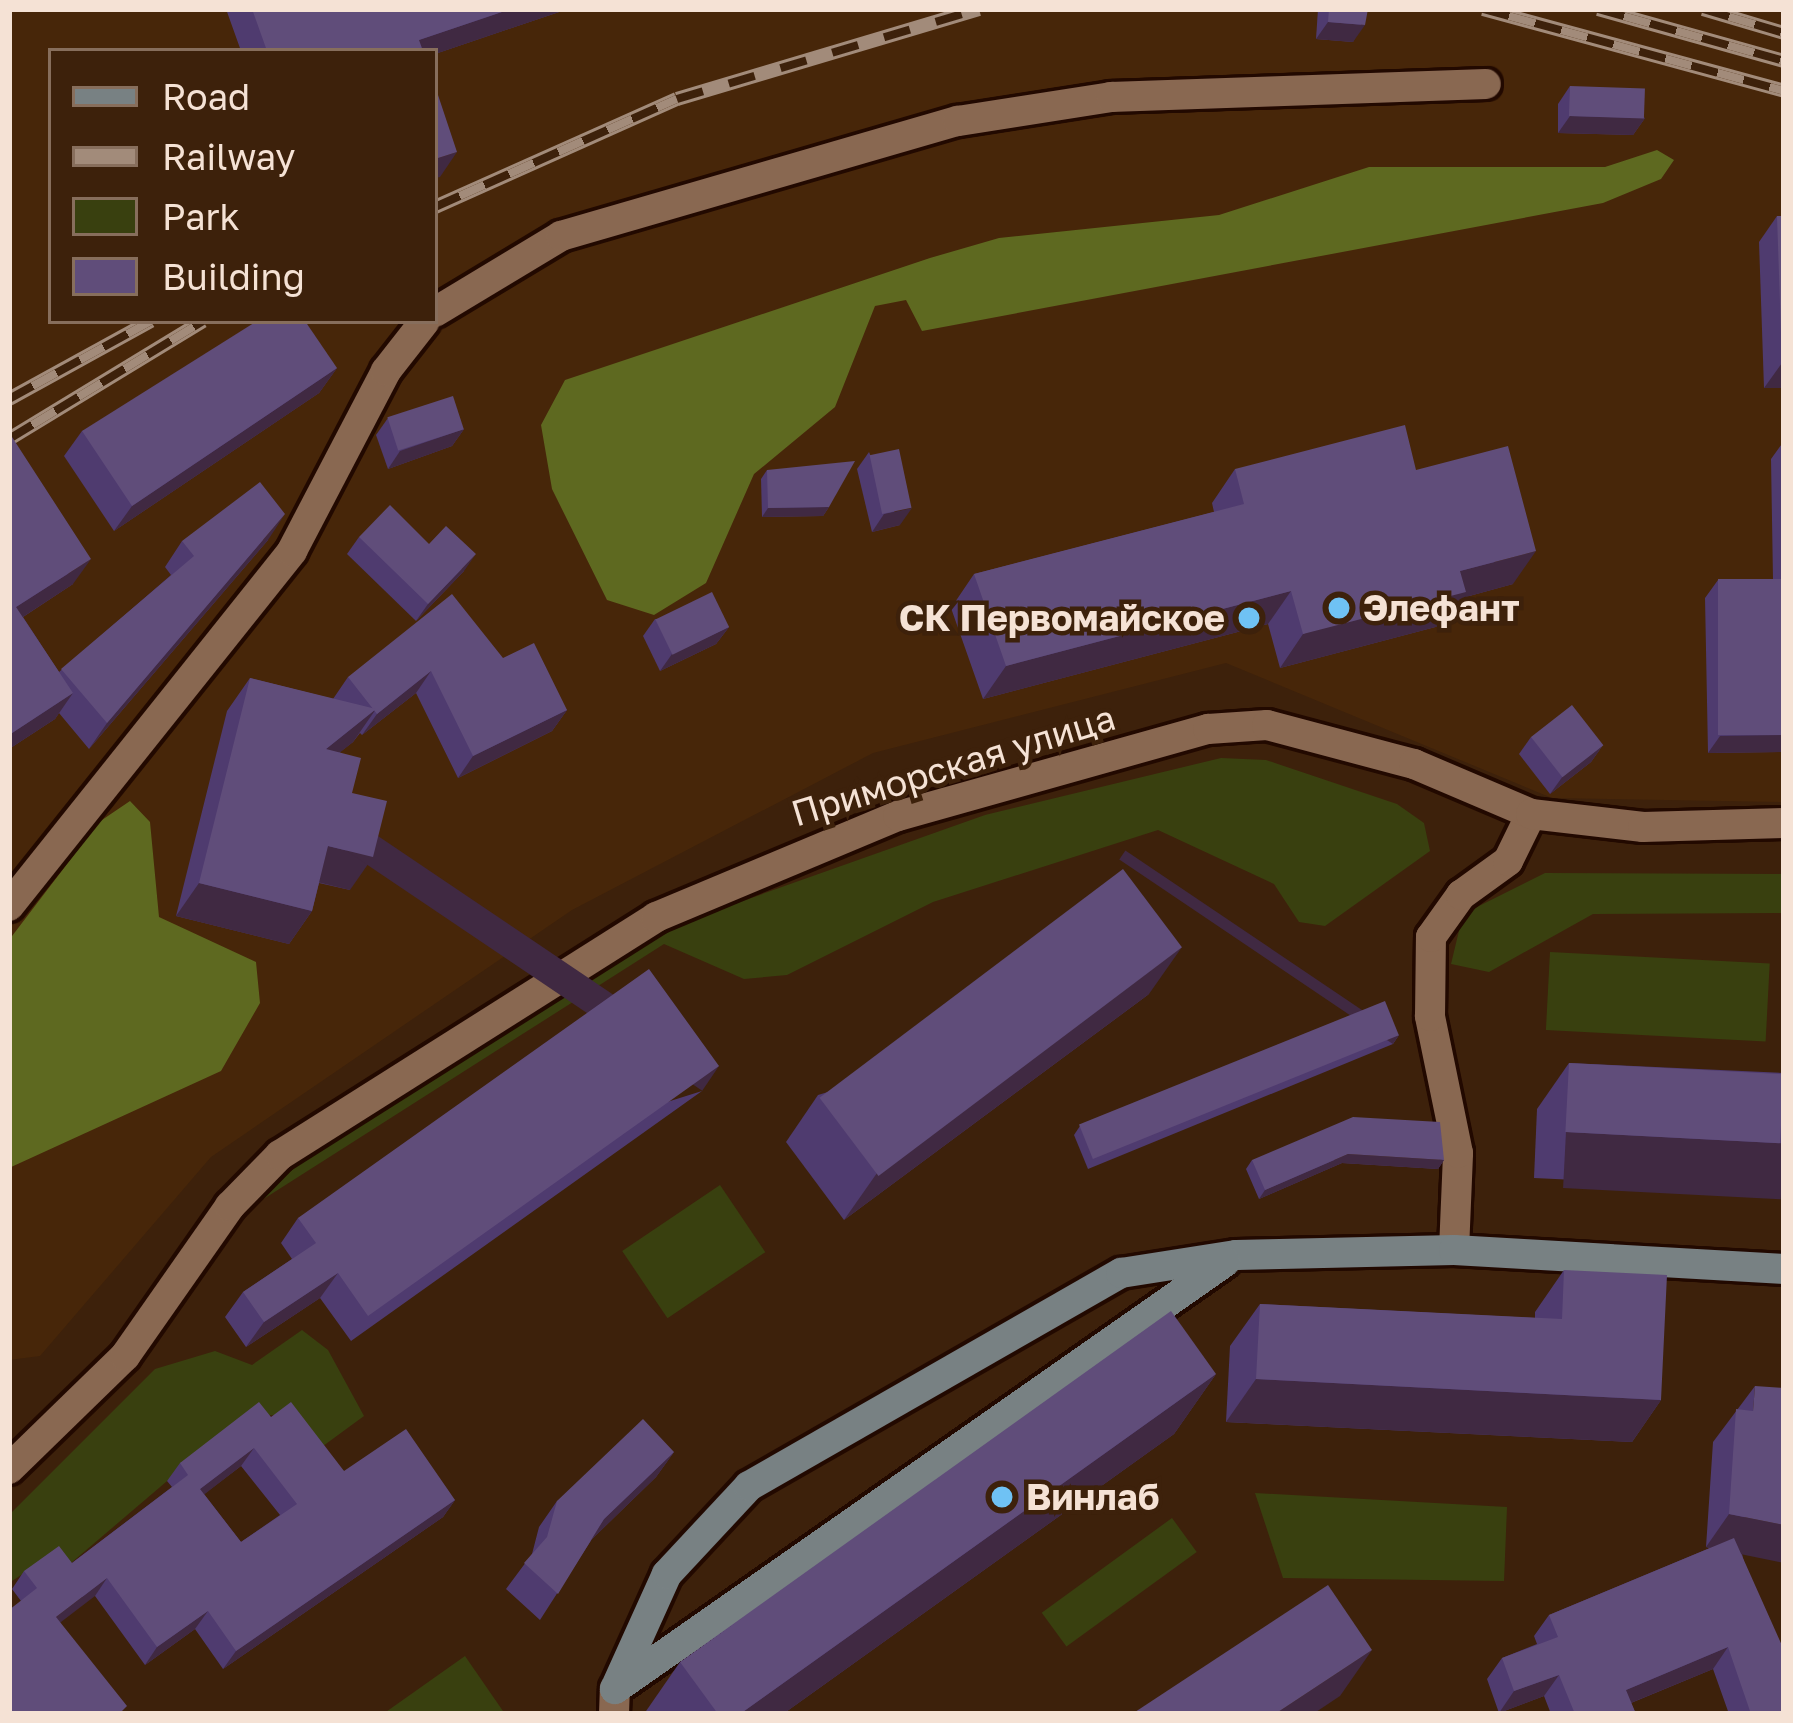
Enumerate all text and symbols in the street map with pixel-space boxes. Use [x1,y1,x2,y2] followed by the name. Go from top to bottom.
[48,48,438,324] legend
[162,75,250,118] text: Road
[162,135,296,178] text: Railway
[162,195,240,238] text: Park
[162,255,305,298] text: Building
[1363,586,1520,630] place label: Элефант
[1326,595,1352,621] marker: Элефант
[899,596,1225,640] place label: СК Первомайское
[1236,605,1262,631] marker: СК Первомайское
[786,695,1120,835] street label: Приморская улица
[1026,1475,1159,1519] place label: Винлаб
[989,1484,1015,1510] marker: Винлаб

